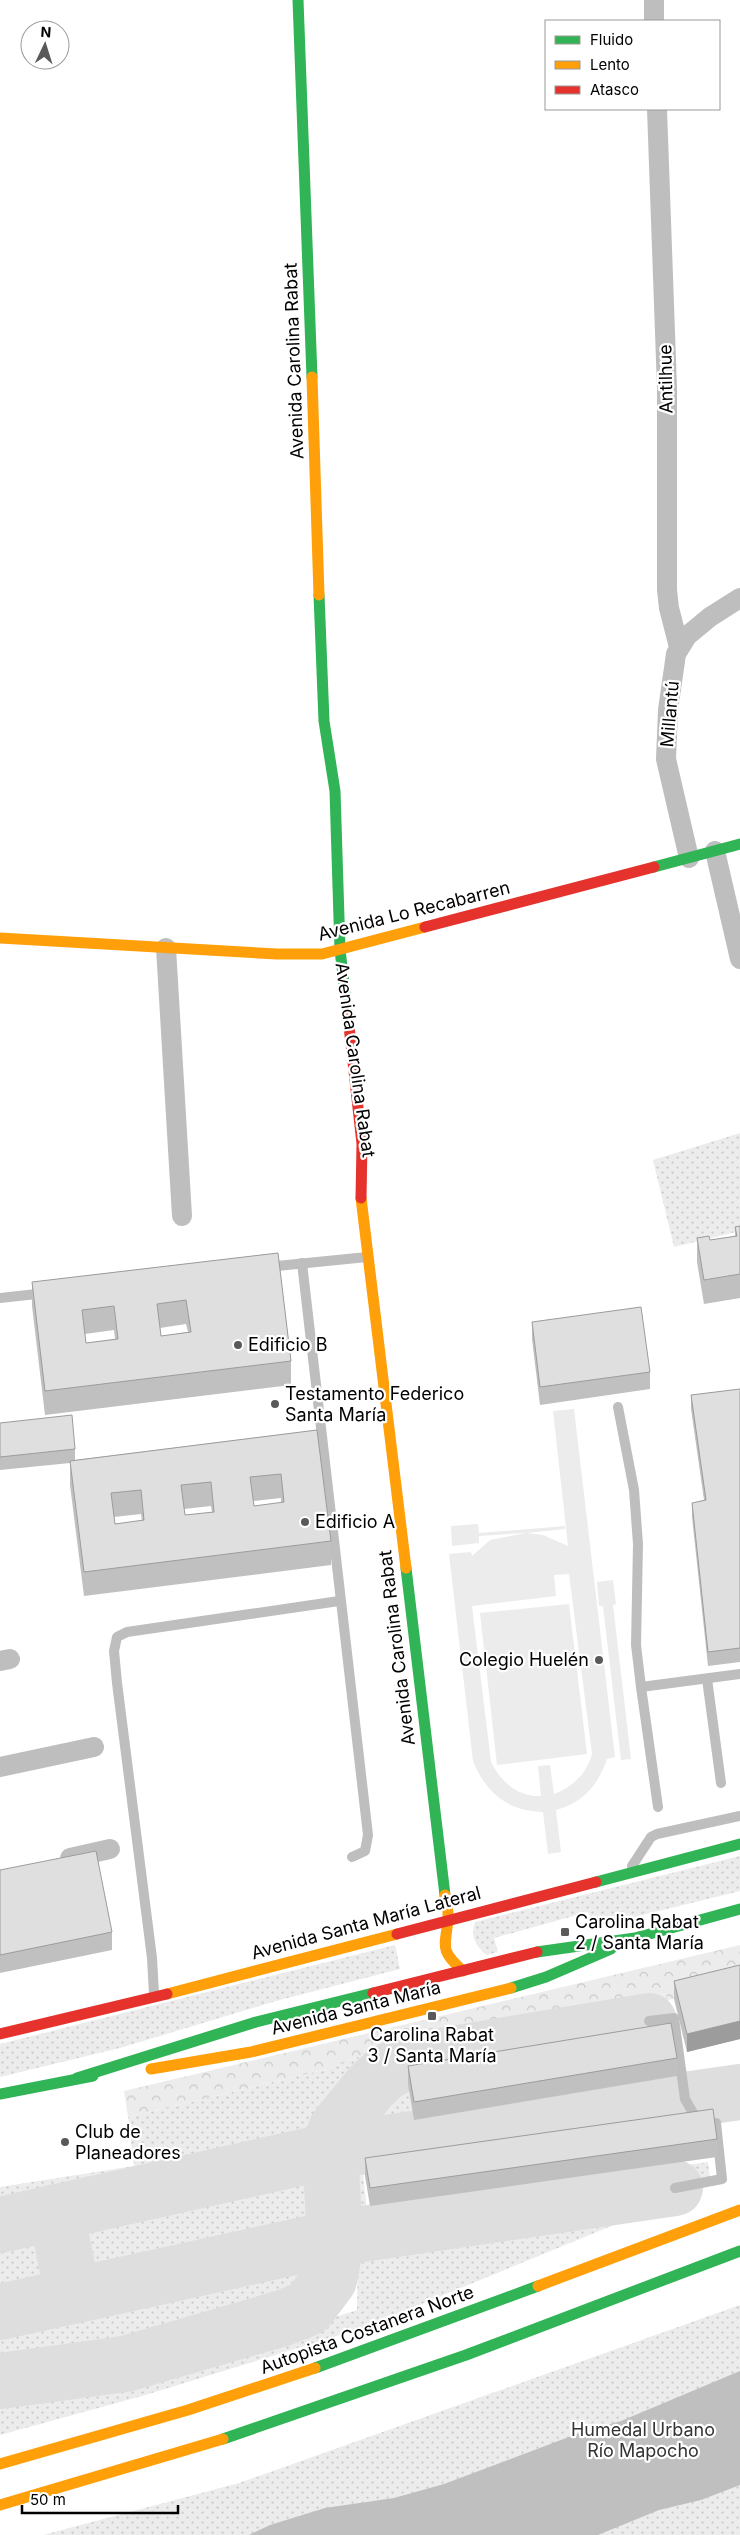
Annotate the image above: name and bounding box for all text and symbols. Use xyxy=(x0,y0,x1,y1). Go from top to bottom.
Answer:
north arrow xyxy=(20,20,70,70)
legend xyxy=(545,20,720,110)
text: N xyxy=(40,23,52,40)
text: Fluido xyxy=(590,30,633,49)
text: Lento xyxy=(590,55,630,74)
text: Atasco xyxy=(590,80,639,99)
street label: Avenida Carolina Rabat xyxy=(280,262,307,460)
street label: Antilhue xyxy=(654,344,677,414)
street label: Millantú xyxy=(656,680,683,748)
street label: Avenida Lo Recabarren xyxy=(316,876,512,945)
street label: Avenida Carolina Rabat xyxy=(331,961,380,1159)
place label: Edificio B xyxy=(248,1334,328,1355)
marker: Edificio B xyxy=(232,1339,244,1351)
place label: Testamento Federico Santa María xyxy=(285,1383,464,1425)
marker: Testamento Federico Santa María xyxy=(269,1398,281,1410)
place label: Edificio A xyxy=(315,1511,395,1532)
marker: Edificio A xyxy=(299,1516,311,1528)
street label: Avenida Carolina Rabat xyxy=(374,1549,419,1747)
place label: Colegio Huelén xyxy=(459,1649,589,1670)
marker: Colegio Huelén xyxy=(593,1654,605,1666)
street label: Avenida Santa María Lateral xyxy=(249,1882,483,1963)
place label: Carolina Rabat 2 / Santa María xyxy=(575,1911,704,1953)
marker: Carolina Rabat 2 / Santa María xyxy=(559,1926,571,1938)
street label: Avenida Santa María xyxy=(269,1976,443,2039)
marker: Carolina Rabat 3 / Santa María xyxy=(426,2010,438,2022)
place label: Carolina Rabat 3 / Santa María xyxy=(367,2024,497,2066)
place label: Club de Planeadores xyxy=(75,2121,181,2163)
marker: Club de Planeadores xyxy=(59,2136,71,2148)
street label: Autopista Costanera Norte xyxy=(257,2281,477,2378)
park label: Humedal Urbano Río Mapocho xyxy=(571,2419,715,2461)
scale bar xyxy=(22,2482,179,2514)
text: 50 m xyxy=(30,2490,66,2509)

